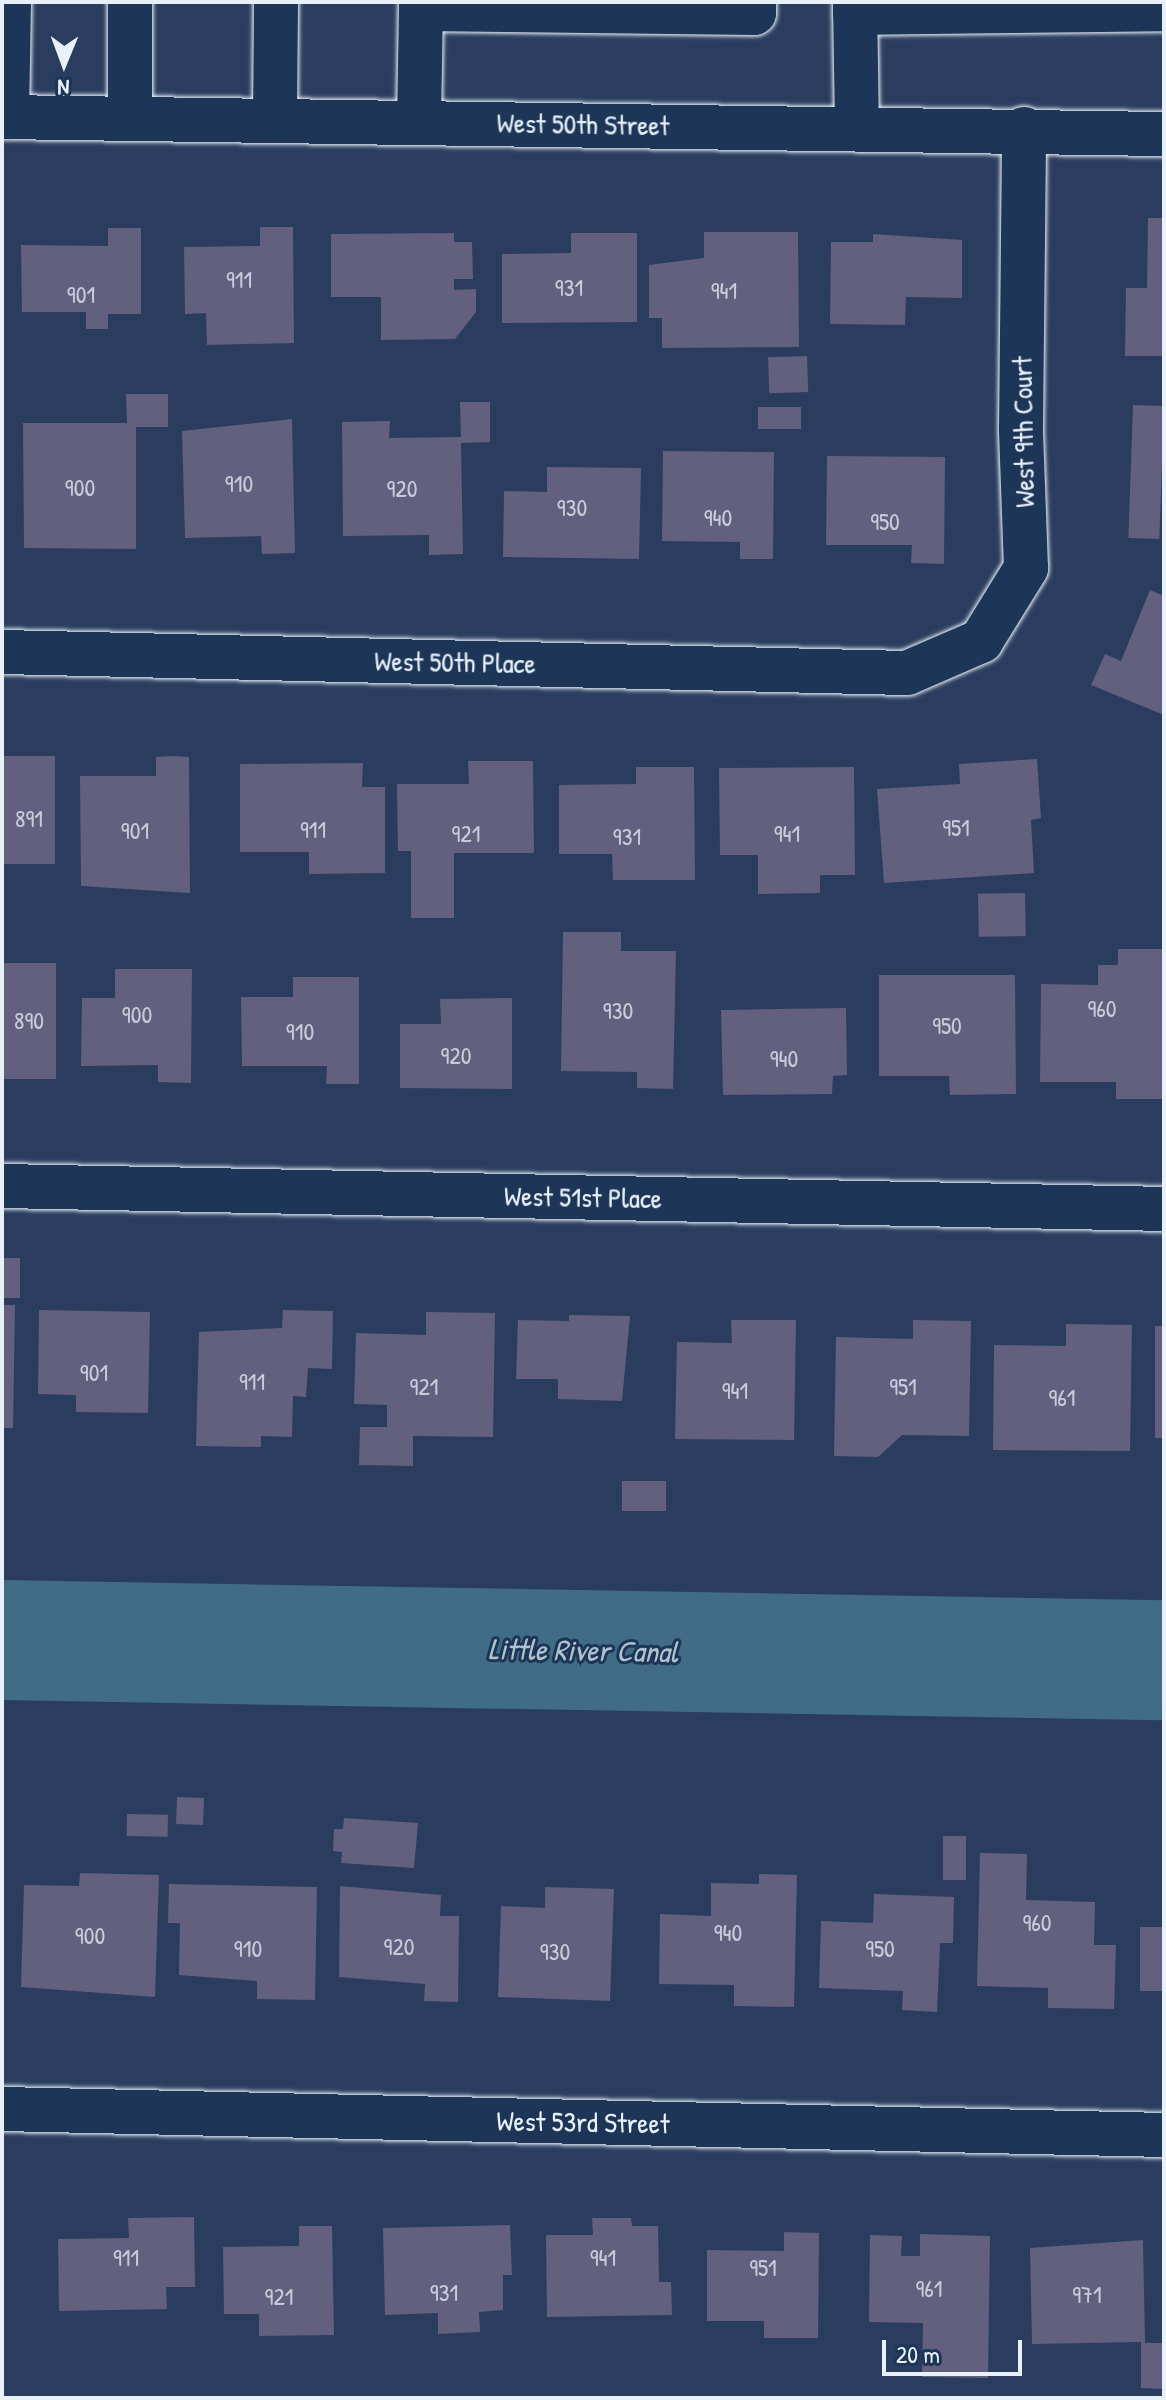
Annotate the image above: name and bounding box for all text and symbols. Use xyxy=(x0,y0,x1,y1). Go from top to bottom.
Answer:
north arrow xyxy=(24,24,104,104)
text: N xyxy=(57,73,70,103)
street label: West 50th Street xyxy=(496,106,670,142)
house number: 911 xyxy=(226,266,252,294)
house number: 931 xyxy=(555,274,583,302)
house number: 941 xyxy=(711,277,737,305)
house number: 901 xyxy=(67,281,95,309)
street label: West 9th Court xyxy=(1005,356,1041,508)
house number: 910 xyxy=(225,470,253,498)
house number: 900 xyxy=(65,474,95,502)
house number: 920 xyxy=(387,475,417,503)
house number: 930 xyxy=(557,494,587,522)
house number: 940 xyxy=(704,504,732,532)
house number: 950 xyxy=(870,508,900,536)
street label: West 50th Place xyxy=(374,644,536,680)
house number: 891 xyxy=(15,805,43,833)
house number: 951 xyxy=(942,814,970,842)
house number: 911 xyxy=(300,816,326,844)
house number: 901 xyxy=(121,817,149,845)
house number: 921 xyxy=(452,820,480,848)
house number: 941 xyxy=(774,820,800,848)
house number: 931 xyxy=(613,823,641,851)
house number: 960 xyxy=(1087,995,1117,1023)
house number: 930 xyxy=(603,997,633,1025)
house number: 900 xyxy=(122,1001,152,1029)
house number: 890 xyxy=(14,1007,44,1035)
house number: 950 xyxy=(932,1012,962,1040)
house number: 910 xyxy=(286,1018,314,1046)
house number: 920 xyxy=(441,1042,471,1070)
house number: 940 xyxy=(770,1045,798,1073)
street label: West 51st Place xyxy=(504,1179,662,1215)
house number: 901 xyxy=(80,1359,108,1387)
house number: 911 xyxy=(239,1368,265,1396)
house number: 921 xyxy=(410,1373,438,1401)
house number: 951 xyxy=(889,1373,917,1401)
house number: 941 xyxy=(722,1377,748,1405)
house number: 961 xyxy=(1048,1384,1076,1412)
water label: Little River Canal xyxy=(488,1630,678,1670)
house number: 960 xyxy=(1022,1909,1052,1937)
house number: 940 xyxy=(714,1919,742,1947)
house number: 900 xyxy=(75,1922,105,1950)
house number: 920 xyxy=(384,1933,414,1961)
house number: 910 xyxy=(234,1935,262,1963)
house number: 950 xyxy=(865,1935,895,1963)
house number: 930 xyxy=(540,1938,570,1966)
street label: West 53rd Street xyxy=(496,2104,670,2140)
house number: 911 xyxy=(113,2244,139,2272)
house number: 941 xyxy=(590,2244,616,2272)
house number: 951 xyxy=(749,2254,777,2282)
house number: 961 xyxy=(915,2275,943,2303)
house number: 931 xyxy=(430,2279,458,2307)
house number: 971 xyxy=(1072,2281,1102,2309)
house number: 921 xyxy=(265,2283,293,2311)
scale bar xyxy=(886,2324,1026,2374)
text: 20 m xyxy=(896,2338,940,2370)

